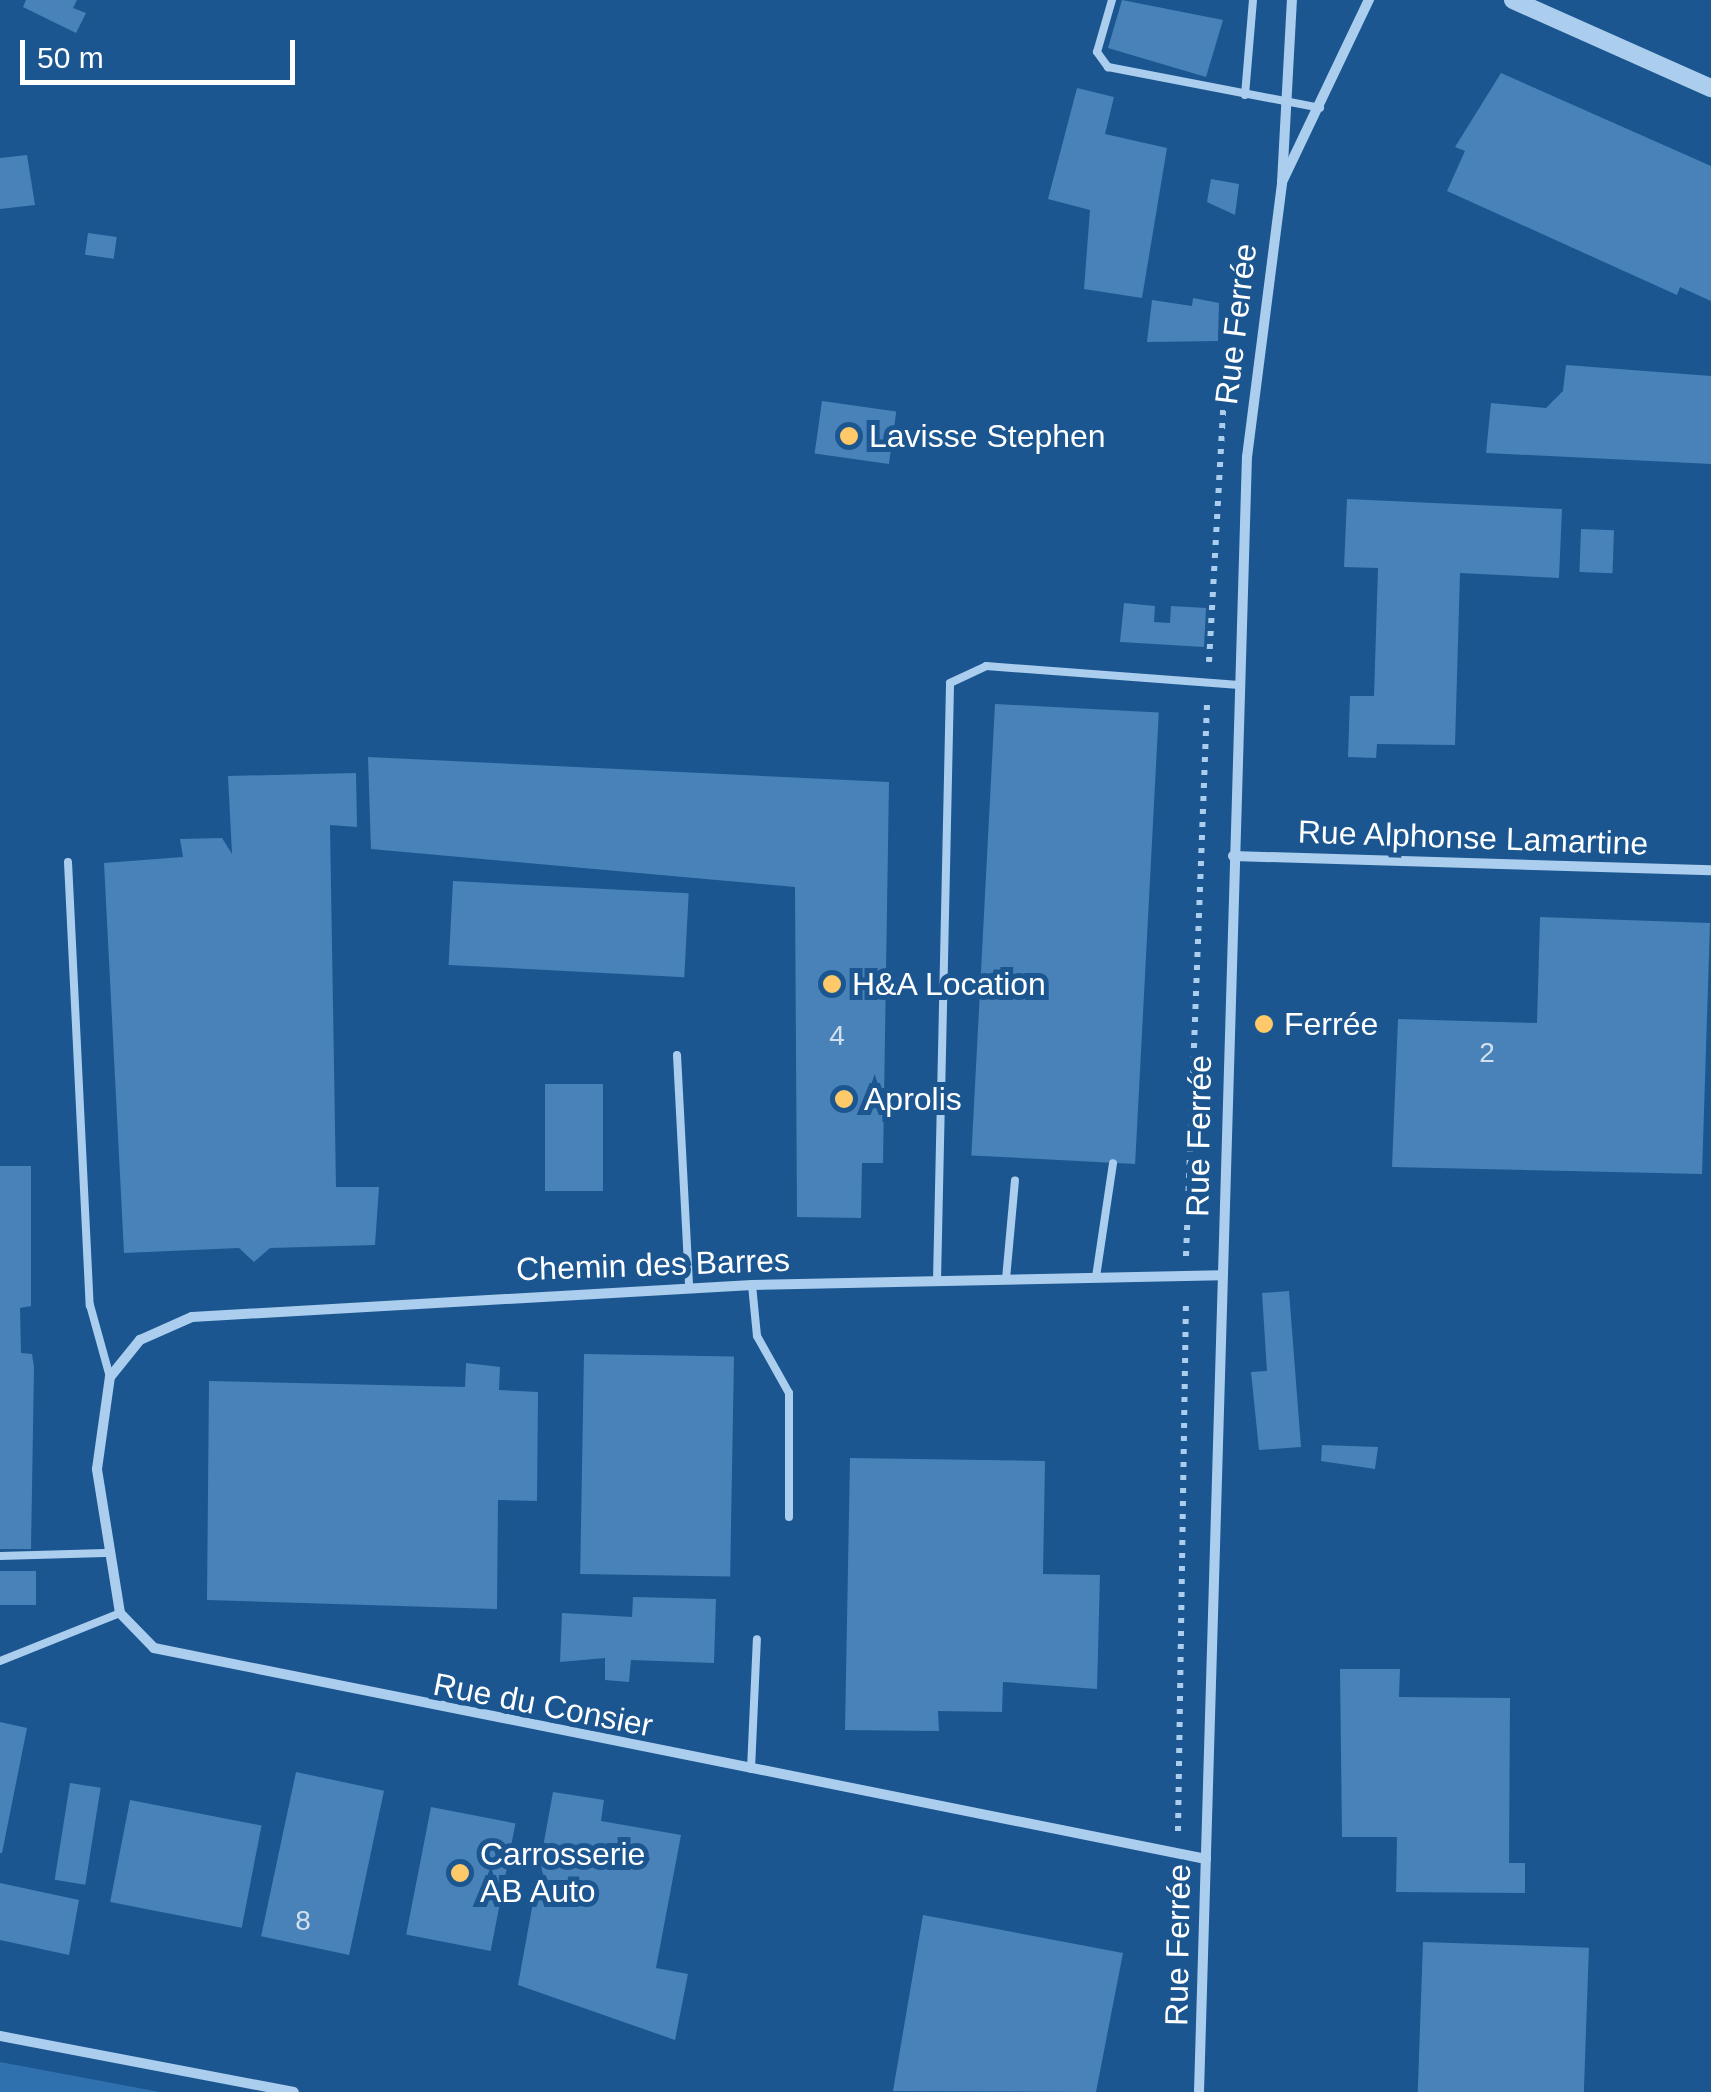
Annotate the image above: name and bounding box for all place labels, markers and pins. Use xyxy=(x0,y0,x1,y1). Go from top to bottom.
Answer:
place label: Lavisse Stephen xyxy=(869,417,1106,455)
marker: Lavisse Stephen xyxy=(838,425,860,447)
place label: H&A Location xyxy=(852,965,1048,1003)
marker: H&A Location xyxy=(821,973,843,995)
place label: Ferrée xyxy=(1284,1005,1378,1043)
marker: Ferrée xyxy=(1253,1013,1275,1035)
place label: Aprolis xyxy=(864,1080,962,1118)
marker: Aprolis xyxy=(833,1088,855,1110)
place label: Carrosserie AB Auto xyxy=(480,1836,645,1911)
marker: Carrosserie AB Auto xyxy=(449,1862,471,1884)

